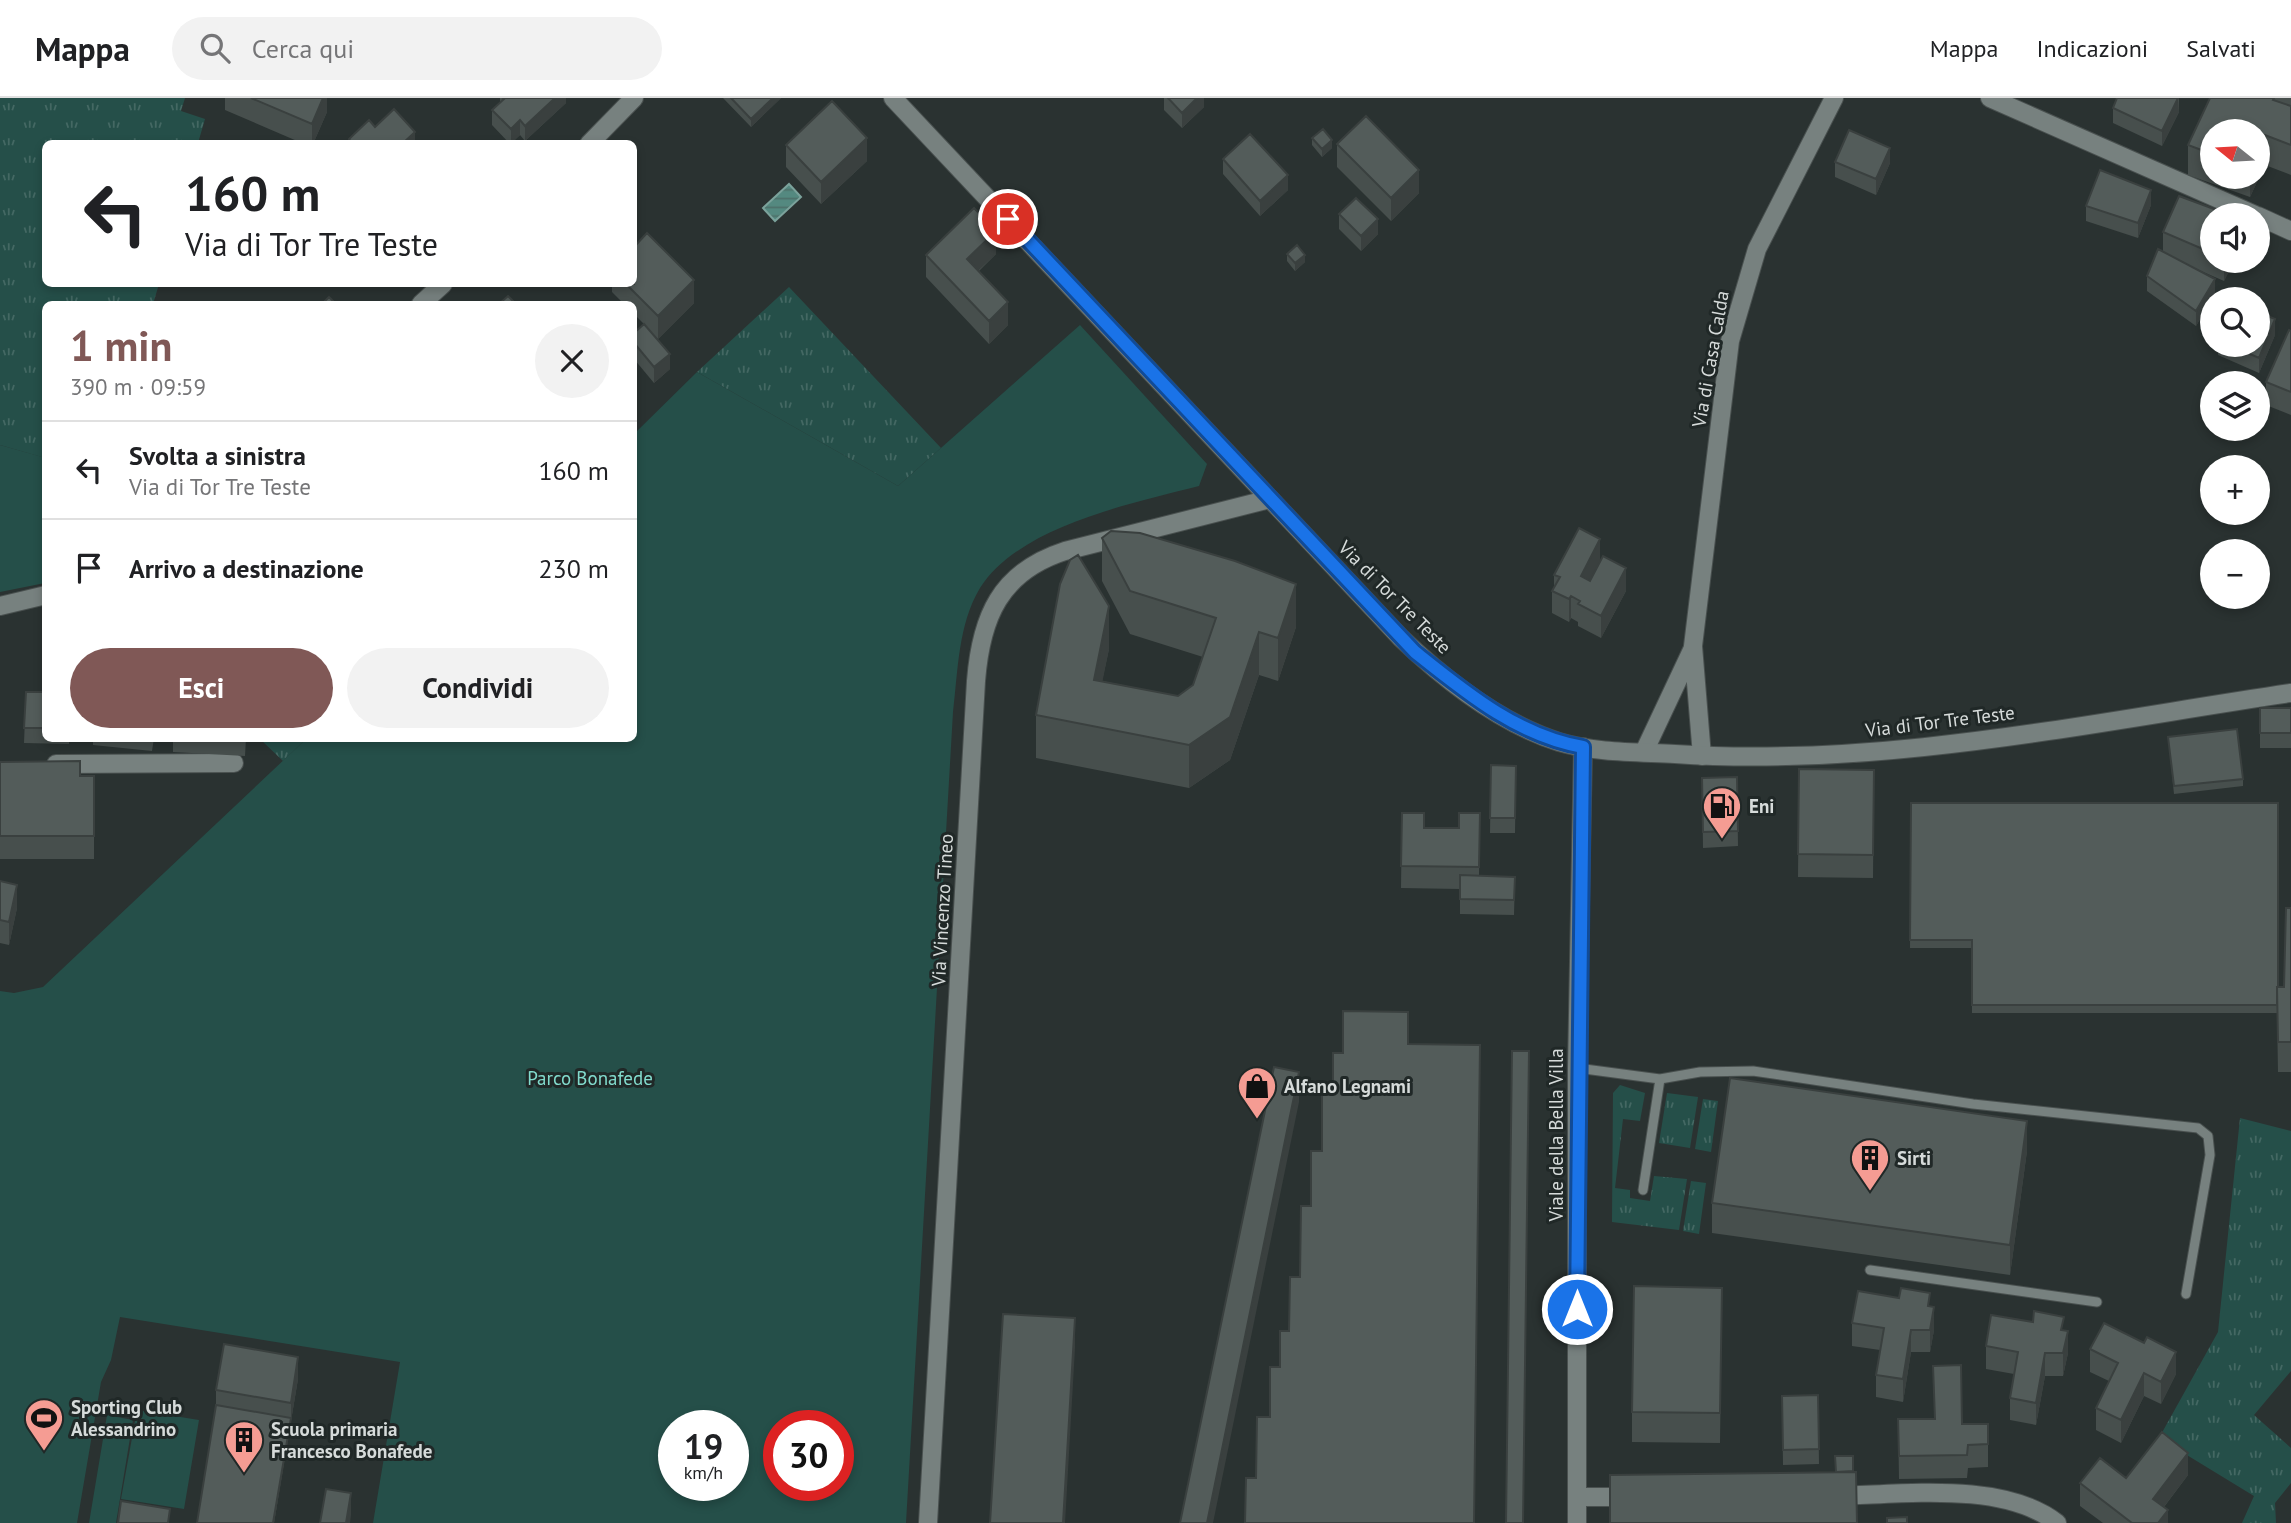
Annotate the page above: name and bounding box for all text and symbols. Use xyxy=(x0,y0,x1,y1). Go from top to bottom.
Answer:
search box xyxy=(172,17,662,80)
text: Mappa xyxy=(35,27,130,70)
icon: search xyxy=(196,29,234,67)
text: Cerca qui xyxy=(252,32,354,65)
text: Mappa xyxy=(1930,33,1999,64)
text: Indicazioni xyxy=(2037,33,2148,64)
text: Salvati xyxy=(2186,33,2256,64)
north arrow xyxy=(2200,119,2270,189)
map controls xyxy=(2200,119,2270,609)
text: 160 m xyxy=(185,161,320,225)
icon: left xyxy=(70,168,161,259)
pin xyxy=(978,189,1038,249)
icon: arrive xyxy=(989,200,1027,238)
button: sound xyxy=(2200,203,2270,273)
text: Via di Tor Tre Teste xyxy=(185,223,438,265)
button: search xyxy=(2200,287,2270,357)
street label: Via di Casa Calda xyxy=(1686,289,1734,430)
text: 1 min xyxy=(70,318,172,373)
button: close xyxy=(535,324,609,398)
button: layers xyxy=(2200,371,2270,441)
text: 390 m · 09:59 xyxy=(70,372,206,401)
text: Svolta a sinistra xyxy=(129,439,306,472)
icon: left xyxy=(70,451,108,489)
text: 160 m xyxy=(538,454,609,487)
button: + xyxy=(2200,455,2270,525)
text: Via di Tor Tre Teste xyxy=(129,472,311,501)
street label: Via di Tor Tre Teste xyxy=(1333,535,1457,659)
button: − xyxy=(2200,539,2270,609)
icon: arrive xyxy=(70,549,108,587)
text: Arrivo a destinazione xyxy=(129,552,364,585)
text: 230 m xyxy=(538,552,609,585)
button: Esci xyxy=(70,648,333,728)
button: Condividi xyxy=(347,648,609,728)
street label: Via di Tor Tre Teste xyxy=(1863,700,2016,742)
fuel station icon: Eni xyxy=(1701,785,1743,840)
place label: Eni xyxy=(1749,794,1774,818)
street label: Via Vincenzo Tineo xyxy=(926,833,958,988)
street label: Viale della Bella Villa xyxy=(1544,1048,1568,1223)
shop icon: Alfano Legnami xyxy=(1236,1065,1278,1120)
park label: Parco Bonafede xyxy=(527,1066,653,1090)
place label: Alfano Legnami xyxy=(1284,1074,1411,1098)
building icon: Sirti xyxy=(1849,1137,1891,1192)
place label: Sirti xyxy=(1897,1146,1931,1170)
position arrow xyxy=(1540,1272,1614,1346)
place label: Sporting Club Alessandrino xyxy=(71,1395,182,1441)
sports icon: Sporting Club Alessandrino xyxy=(23,1397,65,1452)
speed limit sign: 30 xyxy=(763,1410,854,1501)
place label: Scuola primaria Francesco Bonafede xyxy=(271,1417,432,1463)
building icon: Scuola primaria Francesco Bonafede xyxy=(223,1419,265,1474)
text: 19 xyxy=(684,1423,723,1469)
text: km/h xyxy=(684,1461,723,1484)

